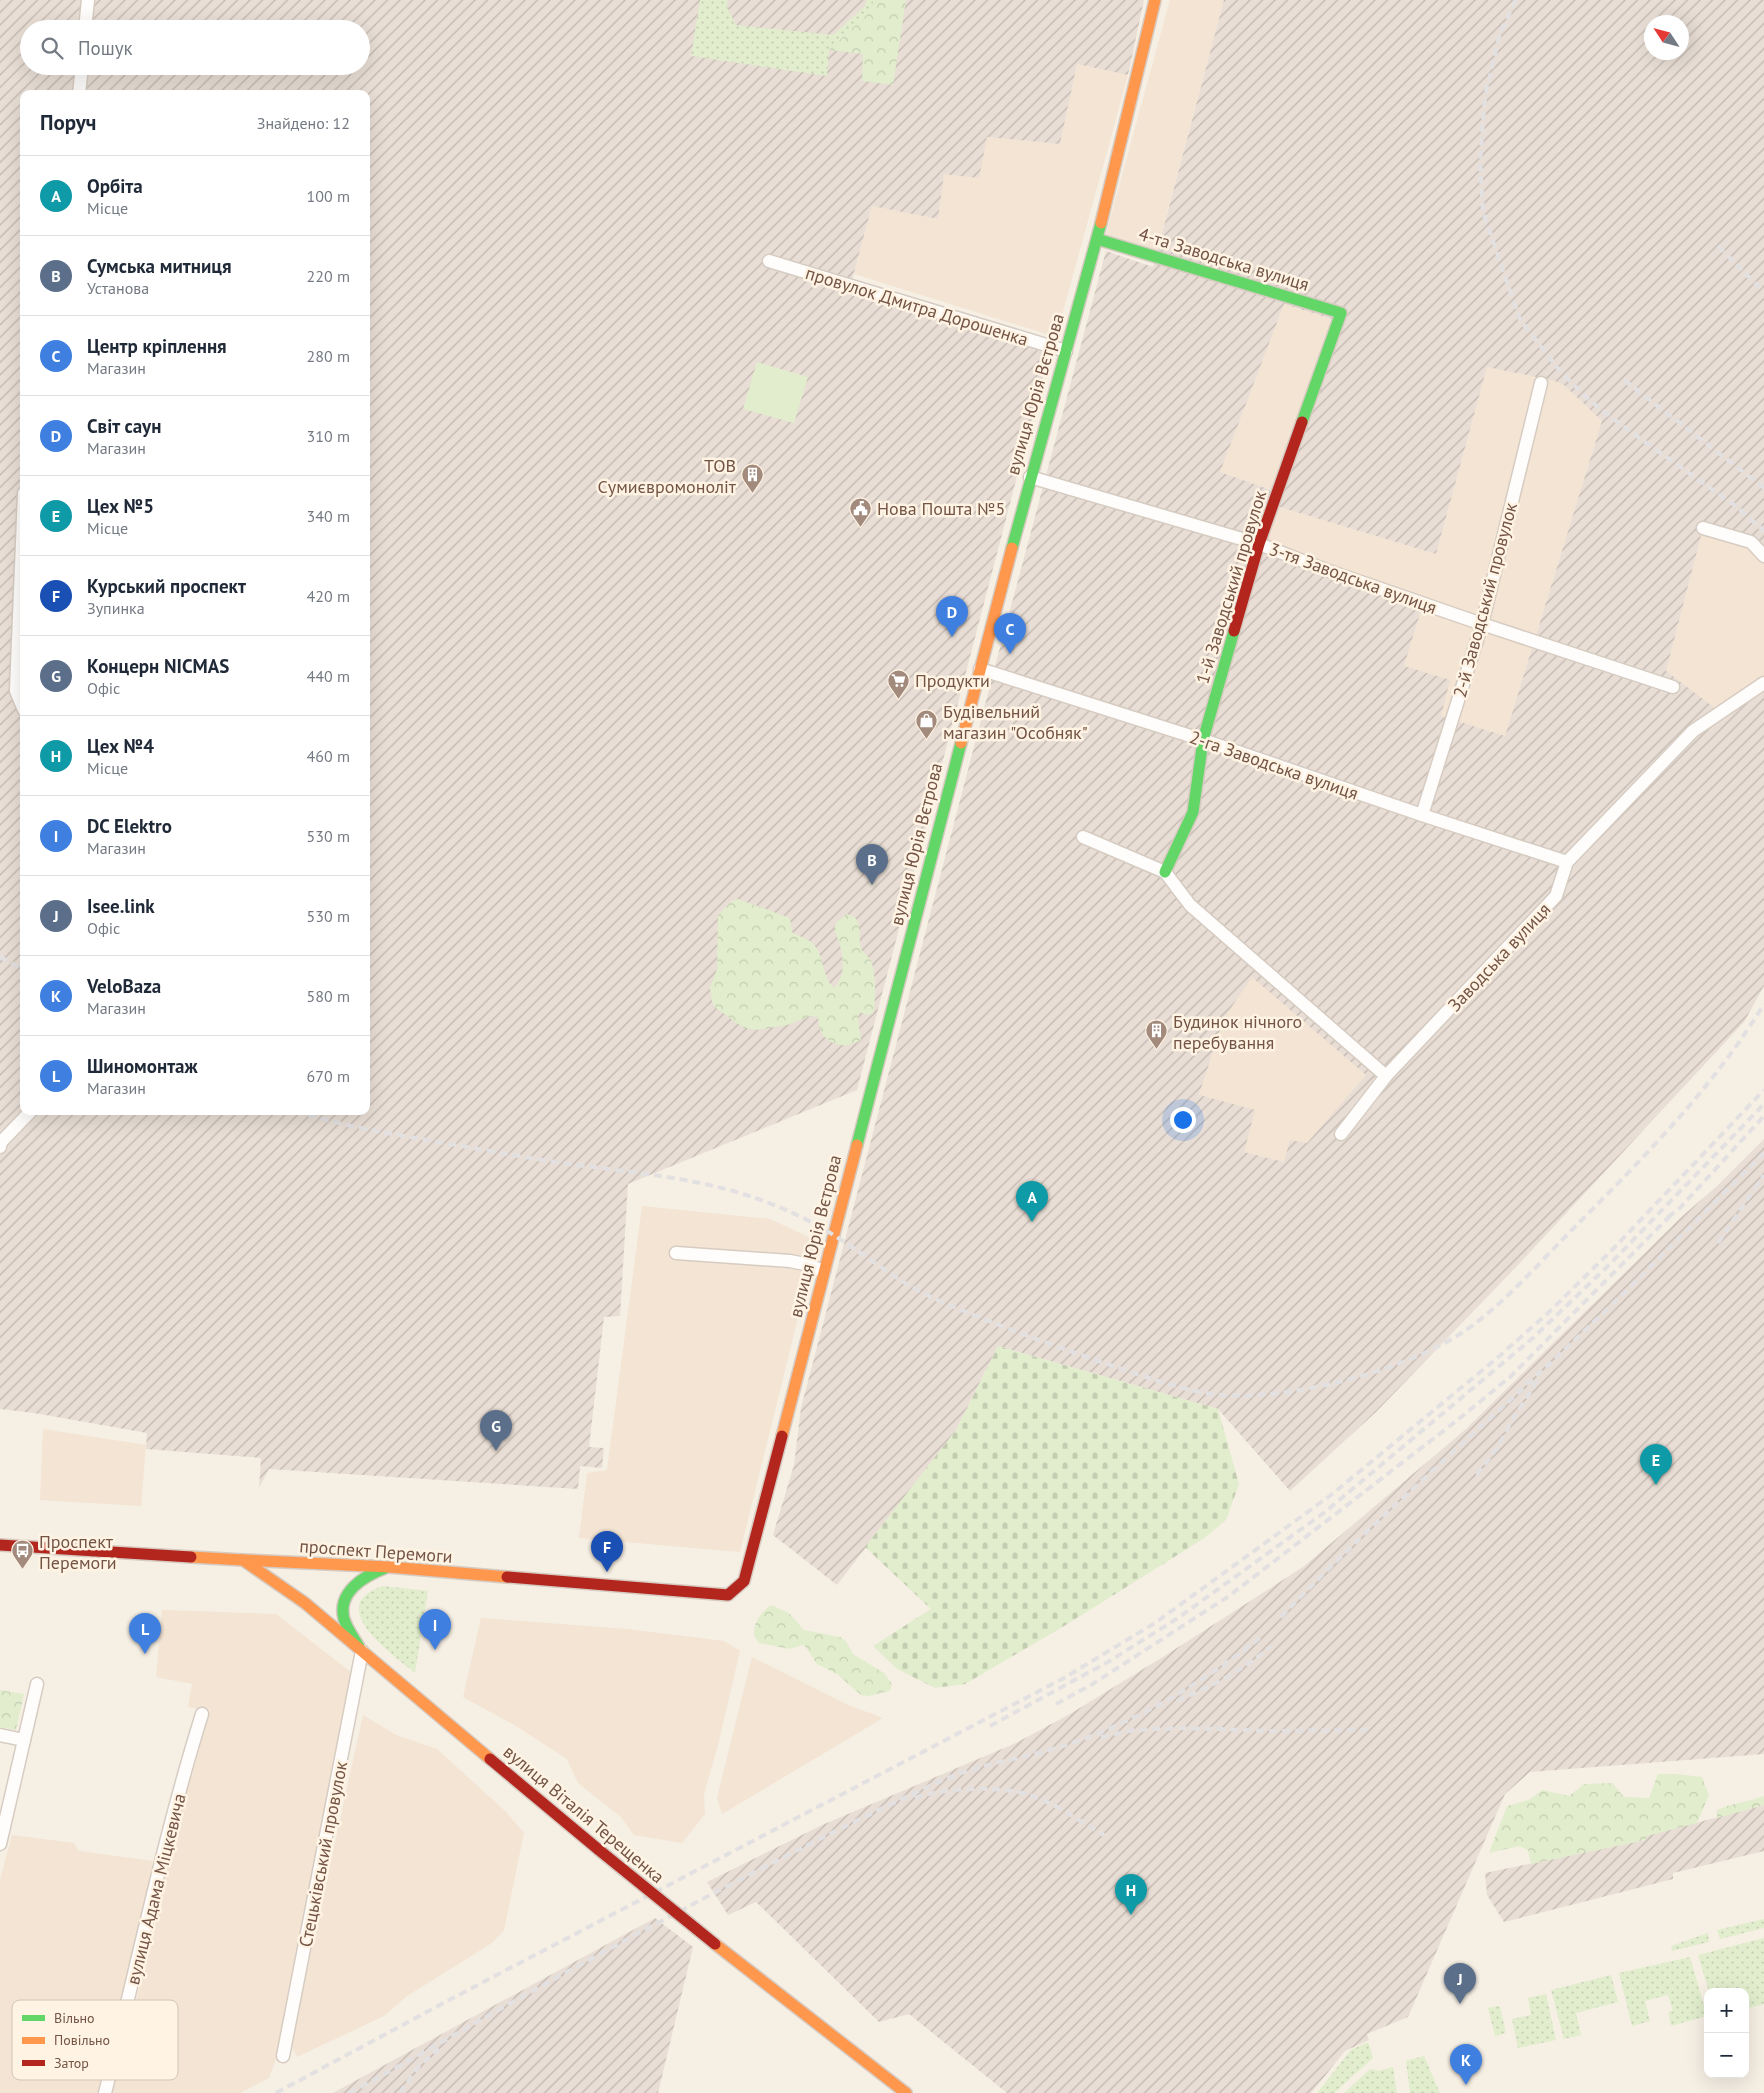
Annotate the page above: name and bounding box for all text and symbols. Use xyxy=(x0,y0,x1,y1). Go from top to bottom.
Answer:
north arrow xyxy=(1644,15,1689,60)
search box xyxy=(20,20,370,75)
icon: search xyxy=(38,34,66,62)
text: Пошук xyxy=(78,36,133,60)
text: Поруч xyxy=(40,109,96,136)
text: Знайдено: 12 xyxy=(257,113,350,133)
text: Орбіта xyxy=(87,174,143,198)
text: A xyxy=(51,186,61,206)
text: 100 m xyxy=(307,186,350,206)
text: Місце xyxy=(87,198,128,218)
street label: 4-та Заводська вулиця xyxy=(1136,222,1312,296)
text: Сумська митниця xyxy=(87,254,231,278)
street label: провулок Дмитра Дорошенка xyxy=(803,261,1031,351)
text: B xyxy=(51,266,61,286)
text: 220 m xyxy=(307,266,350,286)
text: Установа xyxy=(87,278,149,298)
street label: вулиця Юрія Вєтрова xyxy=(1001,311,1069,477)
text: Центр кріплення xyxy=(87,334,227,358)
text: C xyxy=(52,346,60,366)
text: 280 m xyxy=(307,346,350,366)
text: Магазин xyxy=(87,358,146,378)
text: Світ саун xyxy=(87,414,161,438)
text: D xyxy=(51,426,61,446)
text: 310 m xyxy=(307,426,350,446)
text: Магазин xyxy=(87,438,146,458)
place label: ТОВ Сумиєвромоноліт xyxy=(598,454,737,498)
building icon: ТОВ Сумиєвромоноліт xyxy=(740,463,764,494)
street label: 1-й Заводський провулок xyxy=(1191,487,1271,686)
text: Цех №5 xyxy=(87,494,154,518)
public building icon: Нова Пошта №5 xyxy=(849,496,873,527)
place label: Нова Пошта №5 xyxy=(877,497,1005,520)
street label: 2-й Заводський провулок xyxy=(1448,500,1522,700)
text: E xyxy=(52,506,60,526)
text: 340 m xyxy=(307,506,350,526)
text: Місце xyxy=(87,518,128,538)
street label: 3-тя Заводська вулиця xyxy=(1266,537,1440,619)
text: Курський проспект xyxy=(87,574,246,598)
text: F xyxy=(52,586,60,606)
text: 420 m xyxy=(307,586,350,606)
pin: D xyxy=(936,596,968,637)
text: Зупинка xyxy=(87,598,145,618)
pin: C xyxy=(994,613,1026,654)
text: Концерн NICMAS xyxy=(87,654,229,678)
text: G xyxy=(51,666,61,686)
text: 440 m xyxy=(307,666,350,686)
supermarket icon: Продукти xyxy=(887,668,911,699)
place label: Продукти xyxy=(915,669,990,692)
text: Офіс xyxy=(87,678,120,698)
place label: Будівельний магазин "Особняк" xyxy=(943,700,1088,744)
shop icon: Будівельний магазин "Особняк" xyxy=(915,709,939,740)
street label: 2-га Заводська вулиця xyxy=(1187,725,1361,805)
text: Цех №4 xyxy=(87,734,154,758)
text: H xyxy=(51,746,61,766)
text: 460 m xyxy=(307,746,350,766)
text: Місце xyxy=(87,758,128,778)
street label: вулиця Юрія Вєтрова xyxy=(885,760,947,928)
text: DC Elektro xyxy=(87,814,172,838)
text: I xyxy=(54,826,58,846)
text: 530 m xyxy=(307,826,350,846)
text: Магазин xyxy=(87,838,146,858)
pin: B xyxy=(856,844,888,885)
text: Isee.link xyxy=(87,894,155,918)
street label: Заводська вулиця xyxy=(1443,898,1555,1016)
text: J xyxy=(53,906,59,926)
text: 530 m xyxy=(307,906,350,926)
text: Офіс xyxy=(87,918,120,938)
text: VeloBaza xyxy=(87,974,161,998)
text: K xyxy=(51,986,61,1006)
text: 580 m xyxy=(307,986,350,1006)
text: Магазин xyxy=(87,998,146,1018)
place label: Будинок нічного перебування xyxy=(1173,1010,1302,1054)
building icon: Будинок нічного перебування xyxy=(1145,1019,1169,1050)
text: Шиномонтаж xyxy=(87,1054,198,1078)
text: L xyxy=(52,1066,60,1086)
text: 670 m xyxy=(307,1066,350,1086)
text: Магазин xyxy=(87,1078,146,1098)
your location xyxy=(1170,1107,1196,1133)
street label: вулиця Юрія Вєтрова xyxy=(784,1152,846,1320)
pin: A xyxy=(1016,1181,1048,1222)
pin: G xyxy=(480,1410,512,1451)
pin: E xyxy=(1640,1444,1672,1485)
place label: Проспект Перемоги xyxy=(39,1530,117,1574)
pin: F xyxy=(591,1531,623,1572)
street label: проспект Перемоги xyxy=(299,1534,453,1568)
bus stop icon: Проспект Перемоги xyxy=(11,1539,35,1570)
pin: I xyxy=(419,1609,451,1650)
pin: L xyxy=(129,1613,161,1654)
street label: вулиця Віталія Терещенка xyxy=(499,1740,669,1888)
street label: Стецьківський провулок xyxy=(294,1759,352,1949)
street label: вулиця Адама Міцкевича xyxy=(121,1791,191,1987)
pin: H xyxy=(1115,1874,1147,1915)
pin: J xyxy=(1444,1963,1476,2004)
map controls xyxy=(1704,1988,1749,2078)
button: + xyxy=(1704,1988,1749,2033)
legend xyxy=(12,2000,178,2080)
text: Вільно xyxy=(54,2009,95,2027)
text: Повільно xyxy=(54,2031,110,2049)
button: − xyxy=(1704,2033,1749,2078)
pin: K xyxy=(1450,2044,1482,2085)
text: Затор xyxy=(54,2054,89,2072)

